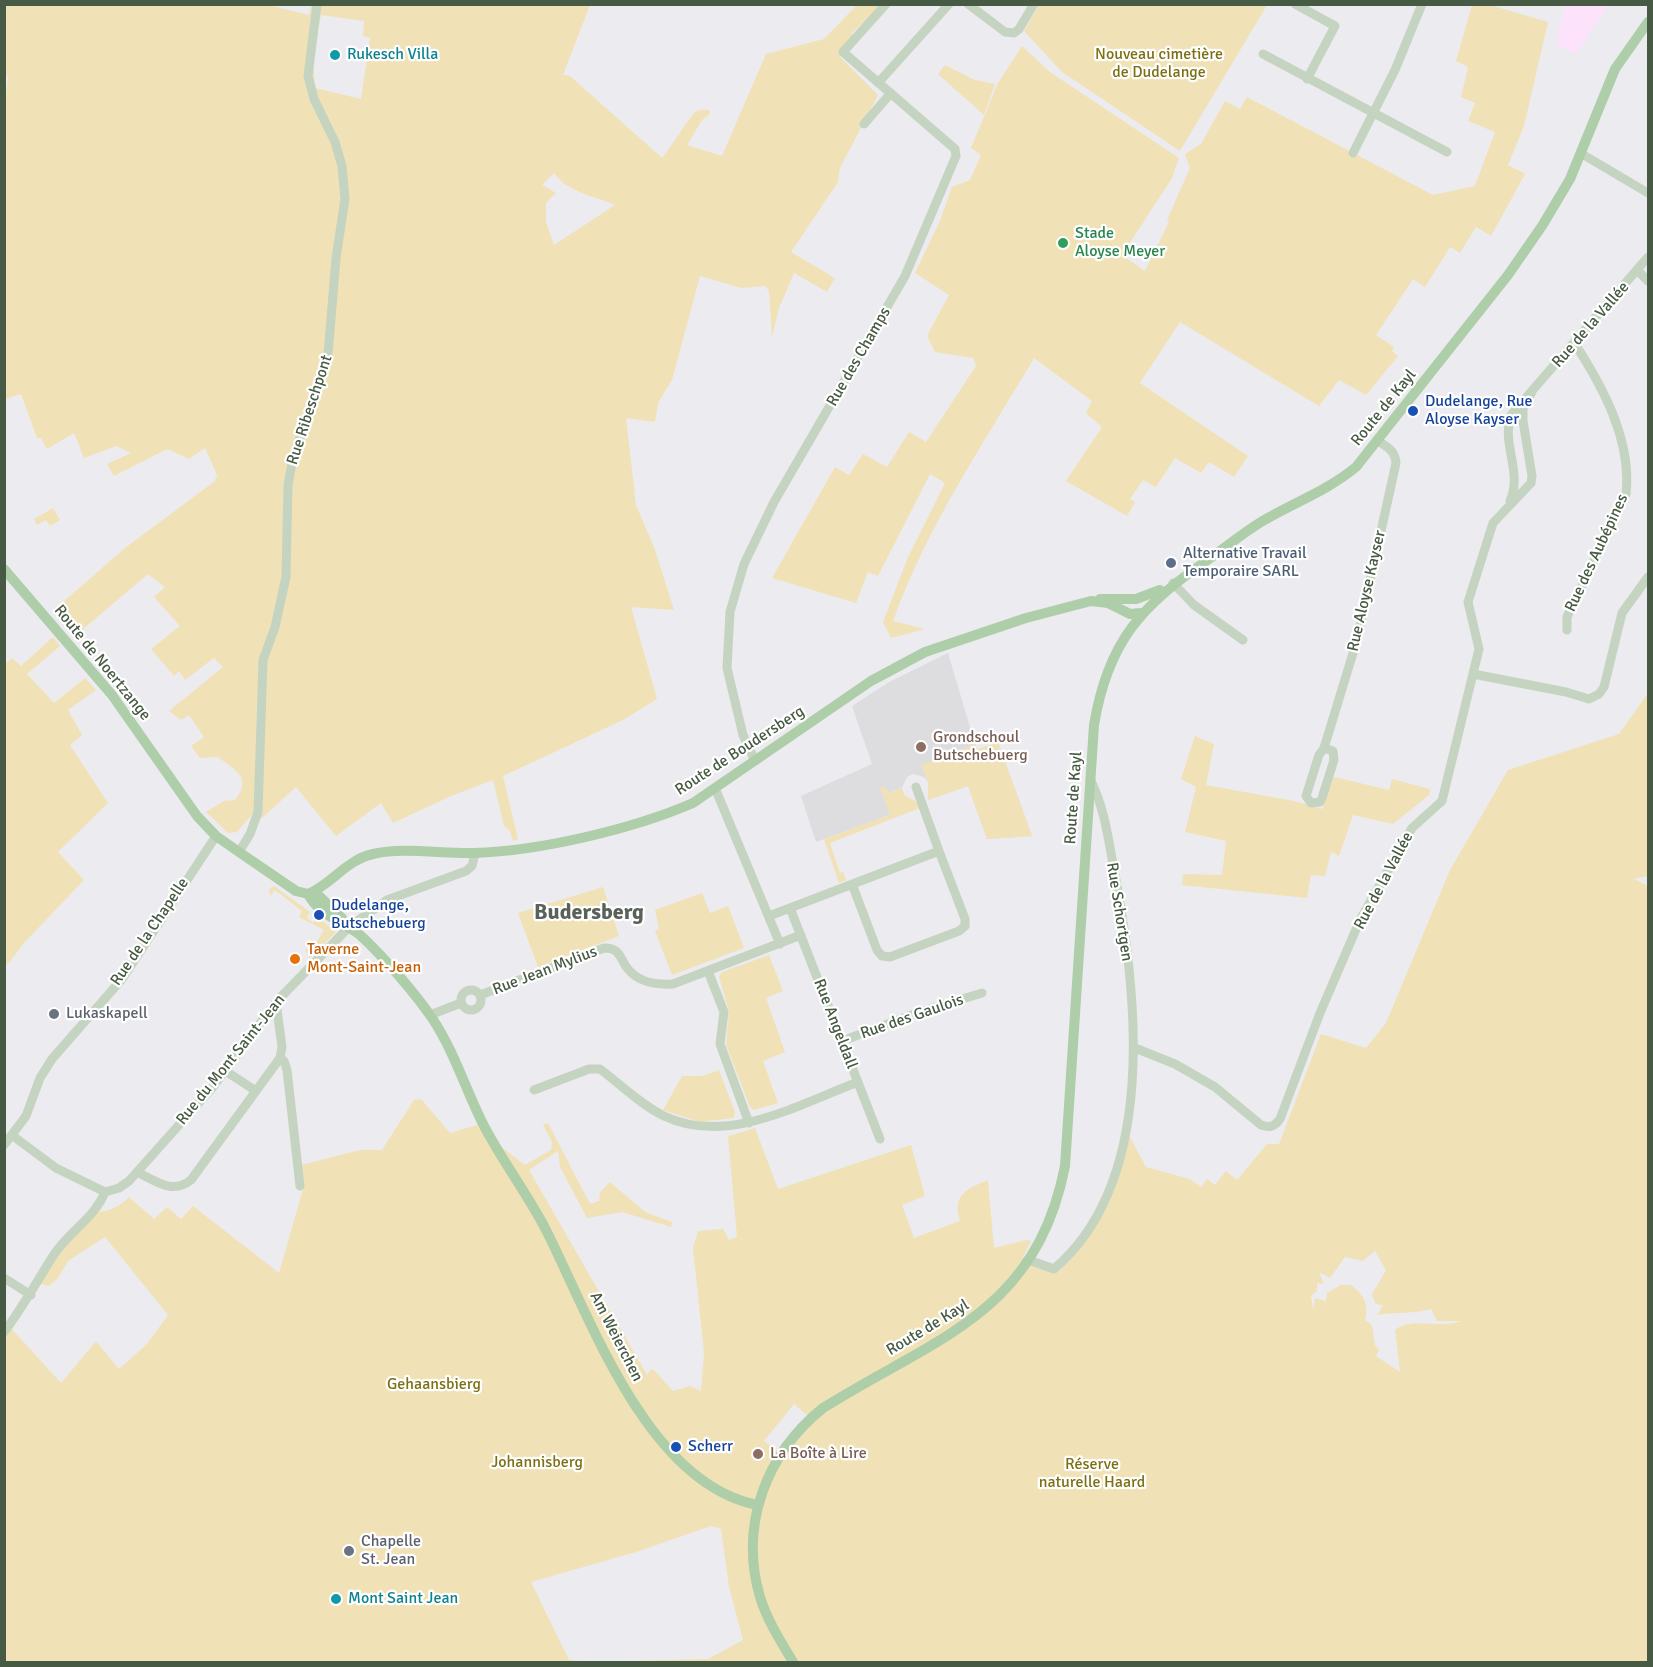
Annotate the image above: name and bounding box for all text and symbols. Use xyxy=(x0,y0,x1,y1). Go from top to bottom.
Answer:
place label: Rukesch Villa xyxy=(347,45,438,65)
park label: Nouveau cimetière de Dudelange xyxy=(1095,45,1223,83)
marker: Rukesch Villa xyxy=(328,48,342,62)
place label: Stade Aloyse Meyer xyxy=(1075,224,1165,262)
marker: Stade Aloyse Meyer xyxy=(1056,236,1070,250)
street label: Rue de la Vallée xyxy=(1548,278,1634,372)
street label: Rue des Champs xyxy=(823,304,895,410)
street label: Rue Ribeschpont xyxy=(283,353,337,467)
street label: Route de Kayl xyxy=(1347,366,1421,450)
place label: Dudelange, Rue Aloyse Kayser xyxy=(1425,392,1532,430)
marker: Dudelange, Rue Aloyse Kayser xyxy=(1406,404,1420,418)
street label: Rue des Aubépines xyxy=(1561,491,1633,615)
street label: Rue Aloyse Kayser xyxy=(1344,529,1390,653)
place label: Alternative Travail Temporaire SARL xyxy=(1183,544,1307,582)
marker: Alternative Travail Temporaire SARL xyxy=(1164,556,1178,570)
street label: Route de Noertzange xyxy=(49,601,155,725)
street label: Route de Boudersberg xyxy=(672,702,808,800)
place label: Grondschoul Butschebuerg xyxy=(933,728,1028,766)
marker: Grondschoul Butschebuerg xyxy=(914,740,928,754)
street label: Route de Kayl xyxy=(1061,751,1087,845)
street label: Rue de la Vallée xyxy=(1350,829,1418,933)
street label: Rue Schortgen xyxy=(1102,861,1136,963)
street label: Rue de la Chapelle xyxy=(107,874,193,990)
place label: Dudelange, Butschebuerg xyxy=(331,896,426,934)
district label: Budersberg xyxy=(534,900,644,926)
marker: Dudelange, Butschebuerg xyxy=(312,908,326,922)
place label: Taverne Mont-Saint-Jean xyxy=(307,940,421,978)
street label: Rue Jean Mylius xyxy=(490,942,600,1000)
marker: Taverne Mont-Saint-Jean xyxy=(288,952,302,966)
street label: Rue Angeldall xyxy=(809,976,861,1072)
street label: Rue des Gaulois xyxy=(858,990,966,1044)
street label: Rue du Mont Saint-Jean xyxy=(172,991,290,1129)
place label: Lukaskapell xyxy=(66,1004,148,1024)
marker: Lukaskapell xyxy=(47,1007,61,1021)
street label: Am Weierchen xyxy=(585,1289,647,1385)
street label: Route de Kayl xyxy=(883,1296,973,1360)
park label: Gehaansbierg xyxy=(387,1375,481,1395)
place label: Scherr xyxy=(688,1437,733,1457)
marker: Scherr xyxy=(669,1440,683,1454)
place label: La Boîte à Lire xyxy=(770,1444,867,1464)
marker: La Boîte à Lire xyxy=(751,1447,765,1461)
park label: Johannisberg xyxy=(491,1453,583,1473)
park label: Réserve naturelle Haard xyxy=(1039,1455,1145,1493)
place label: Chapelle St. Jean xyxy=(361,1532,421,1570)
marker: Chapelle St. Jean xyxy=(342,1544,356,1558)
place label: Mont Saint Jean xyxy=(348,1589,458,1609)
marker: Mont Saint Jean xyxy=(329,1592,343,1606)

